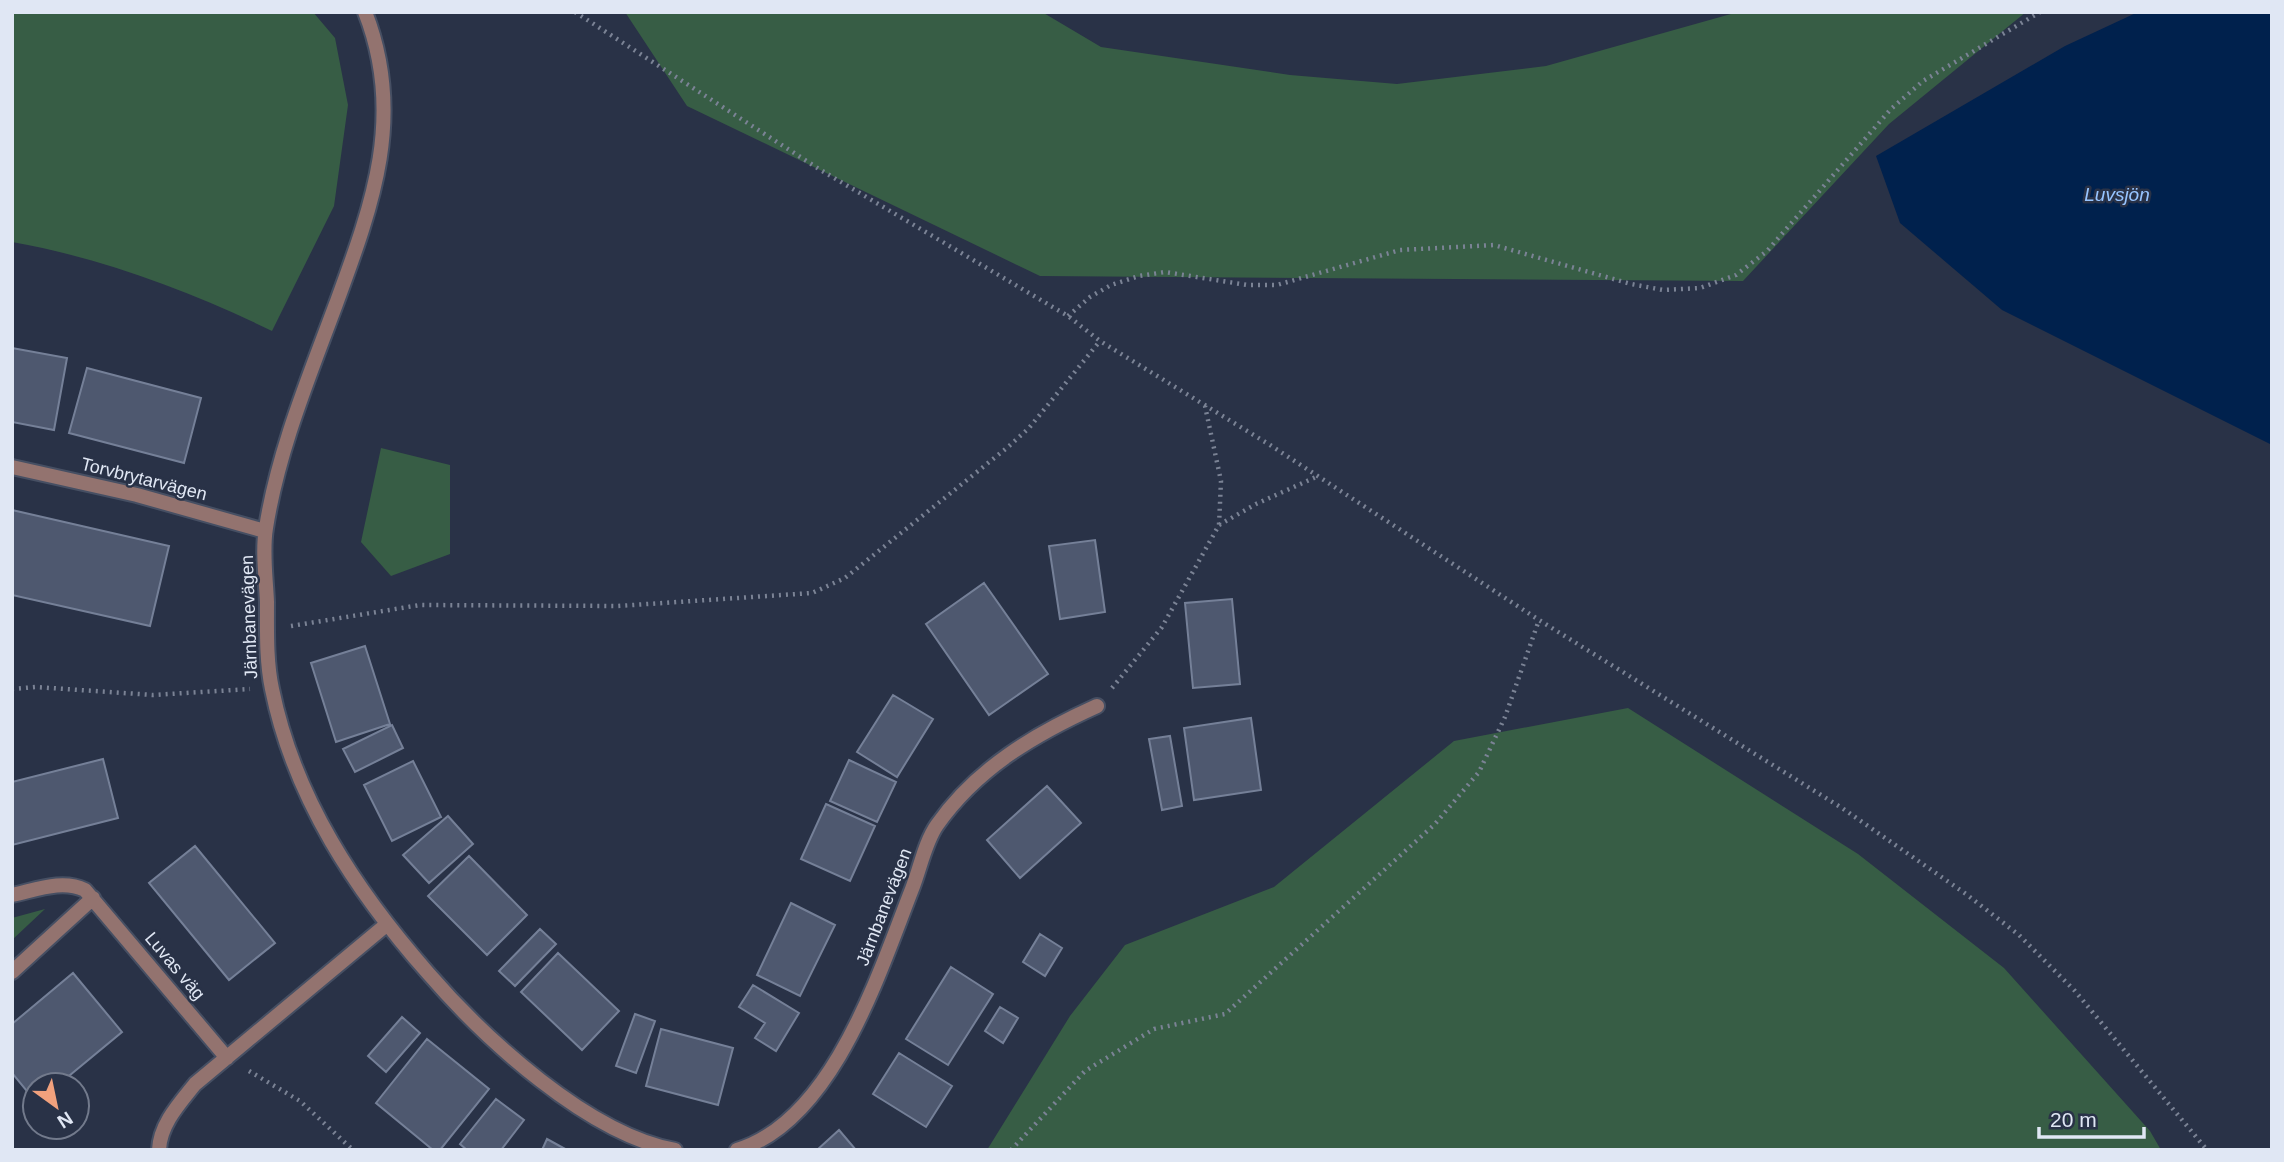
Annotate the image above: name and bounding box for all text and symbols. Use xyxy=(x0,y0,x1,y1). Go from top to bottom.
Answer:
water label: Luvsjön xyxy=(2084,184,2150,205)
street label: Torvbrytarvägen xyxy=(79,454,209,504)
street label: Järnbanevägen xyxy=(237,555,261,679)
street label: Järnbanevägen xyxy=(852,845,916,969)
street label: Luvas väg xyxy=(141,928,209,1004)
north arrow xyxy=(21,1071,91,1141)
scale bar xyxy=(2039,1096,2144,1140)
text: N xyxy=(54,1107,76,1132)
text: 20 m xyxy=(2050,1108,2097,1131)

